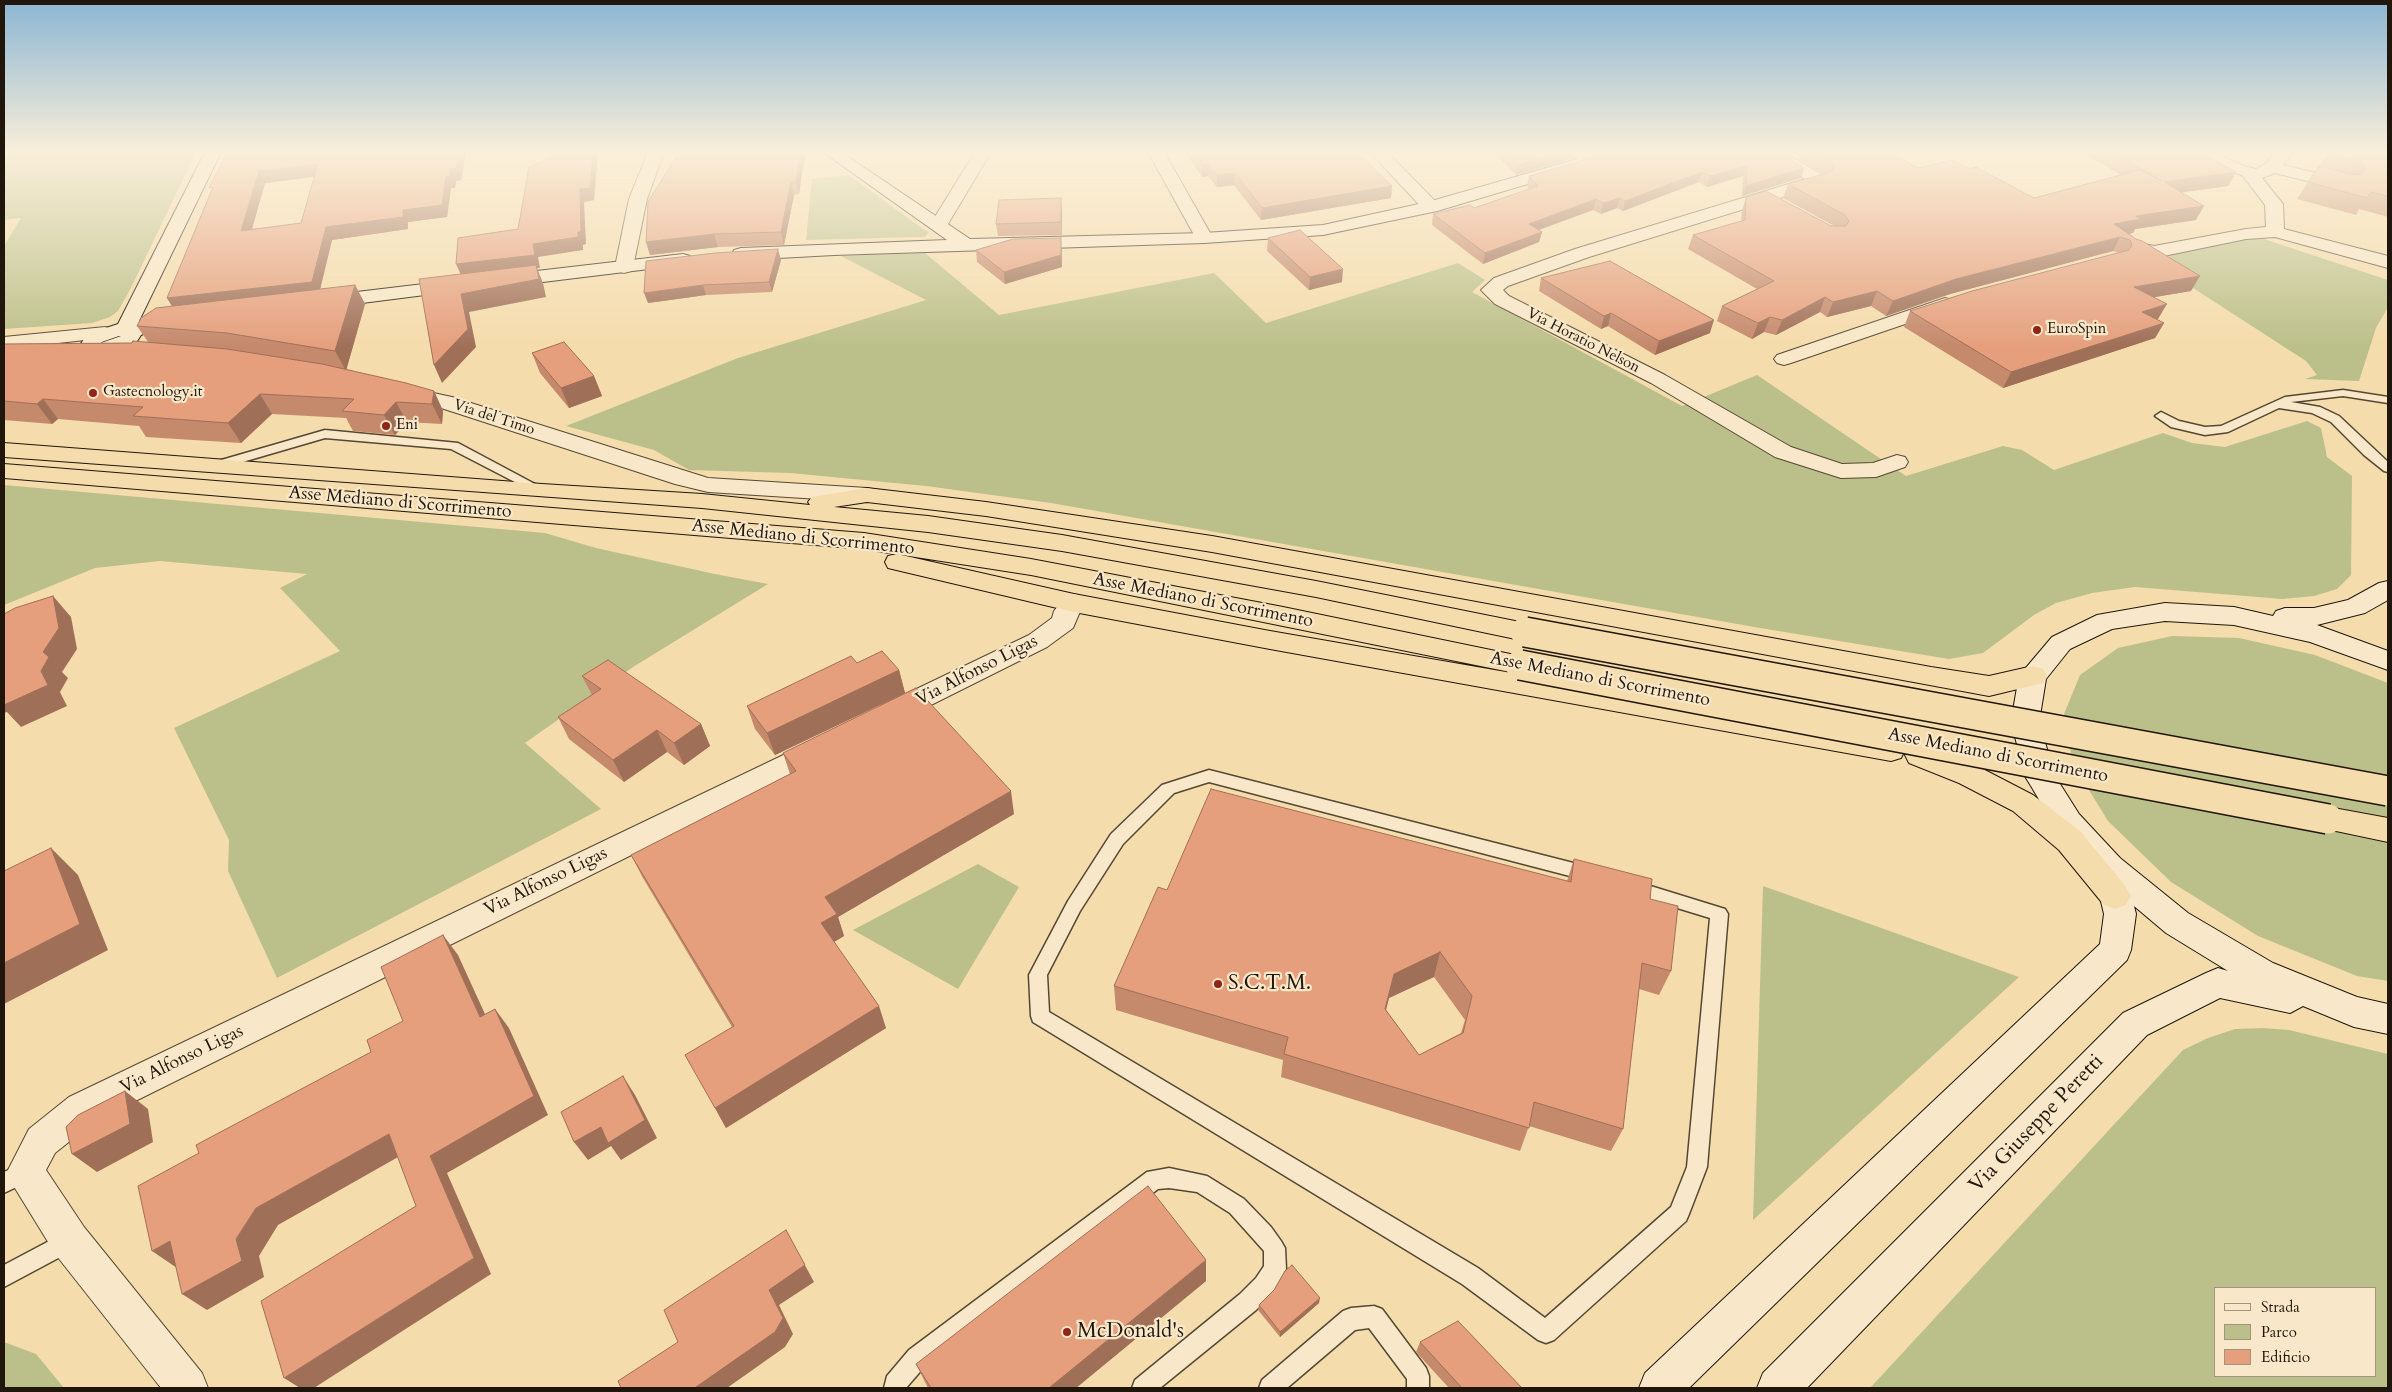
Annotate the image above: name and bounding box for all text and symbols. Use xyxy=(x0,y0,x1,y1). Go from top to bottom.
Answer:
street label: Via Horatio Nelson xyxy=(1523,305,1643,377)
place label: EuroSpin xyxy=(2047,321,2106,339)
marker: EuroSpin xyxy=(2031,324,2043,336)
place label: Gastecnology.it xyxy=(103,384,202,402)
marker: Gastecnology.it xyxy=(87,387,99,399)
street label: Via del Timo xyxy=(451,396,537,440)
place label: Eni xyxy=(396,417,418,435)
marker: Eni xyxy=(380,420,392,432)
street label: Asse Mediano di Scorrimento xyxy=(288,482,512,524)
street label: Asse Mediano di Scorrimento xyxy=(691,516,915,560)
street label: Asse Mediano di Scorrimento xyxy=(1091,569,1315,633)
street label: Via Alfonso Ligas xyxy=(912,631,1042,711)
street label: Asse Mediano di Scorrimento xyxy=(1488,648,1712,712)
street label: Asse Mediano di Scorrimento xyxy=(1886,724,2110,788)
street label: Via Alfonso Ligas xyxy=(481,843,611,921)
place label: S.C.T.M. xyxy=(1228,971,1311,997)
marker: S.C.T.M. xyxy=(1212,978,1224,990)
street label: Via Alfonso Ligas xyxy=(117,1021,247,1099)
street label: Via Giuseppe Peretti xyxy=(1965,1050,2109,1198)
legend xyxy=(2214,1287,2377,1377)
text: Strada xyxy=(2261,1297,2300,1317)
place label: McDonald's xyxy=(1077,1319,1184,1345)
text: Parco xyxy=(2261,1322,2297,1342)
marker: McDonald's xyxy=(1061,1326,1073,1338)
text: Edificio xyxy=(2261,1347,2310,1367)

